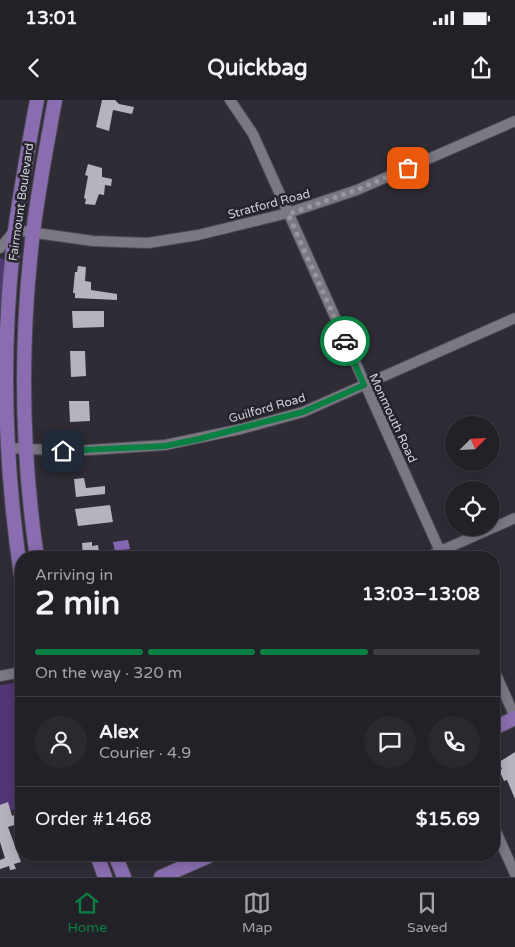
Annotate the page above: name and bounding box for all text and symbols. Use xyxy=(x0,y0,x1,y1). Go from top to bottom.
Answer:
text: 13:01 xyxy=(25,7,78,29)
icon: back xyxy=(20,54,48,82)
icon: share xyxy=(467,54,495,82)
text: Quickbag xyxy=(207,55,308,81)
street label: Fairmount Boulevard xyxy=(6,142,36,262)
pin xyxy=(387,147,429,189)
icon: bag xyxy=(394,154,422,182)
street label: Stratford Road xyxy=(226,186,312,222)
courier xyxy=(320,316,370,366)
icon: car xyxy=(331,327,359,355)
street label: Monmouth Road xyxy=(366,371,420,465)
street label: Guilford Road xyxy=(227,390,307,426)
north arrow xyxy=(445,416,500,471)
map controls xyxy=(445,416,500,536)
pin xyxy=(42,430,84,472)
icon: home xyxy=(49,437,77,465)
button: locate xyxy=(445,481,500,536)
text: Arriving in xyxy=(35,565,113,585)
text: 13:03–13:08 xyxy=(362,583,480,605)
text: 2 min xyxy=(35,585,120,623)
text: On the way · 320 m xyxy=(35,663,182,683)
button: person xyxy=(35,716,87,768)
button: chat xyxy=(364,716,416,768)
button: phone xyxy=(428,716,480,768)
text: Alex xyxy=(99,721,139,743)
text: Courier · 4.9 xyxy=(99,743,191,763)
text: Order #1468 xyxy=(35,808,152,830)
text: $15.69 xyxy=(416,808,480,830)
tab: Home xyxy=(67,889,107,936)
tab: Map xyxy=(242,889,272,936)
tab: Saved xyxy=(407,889,448,936)

